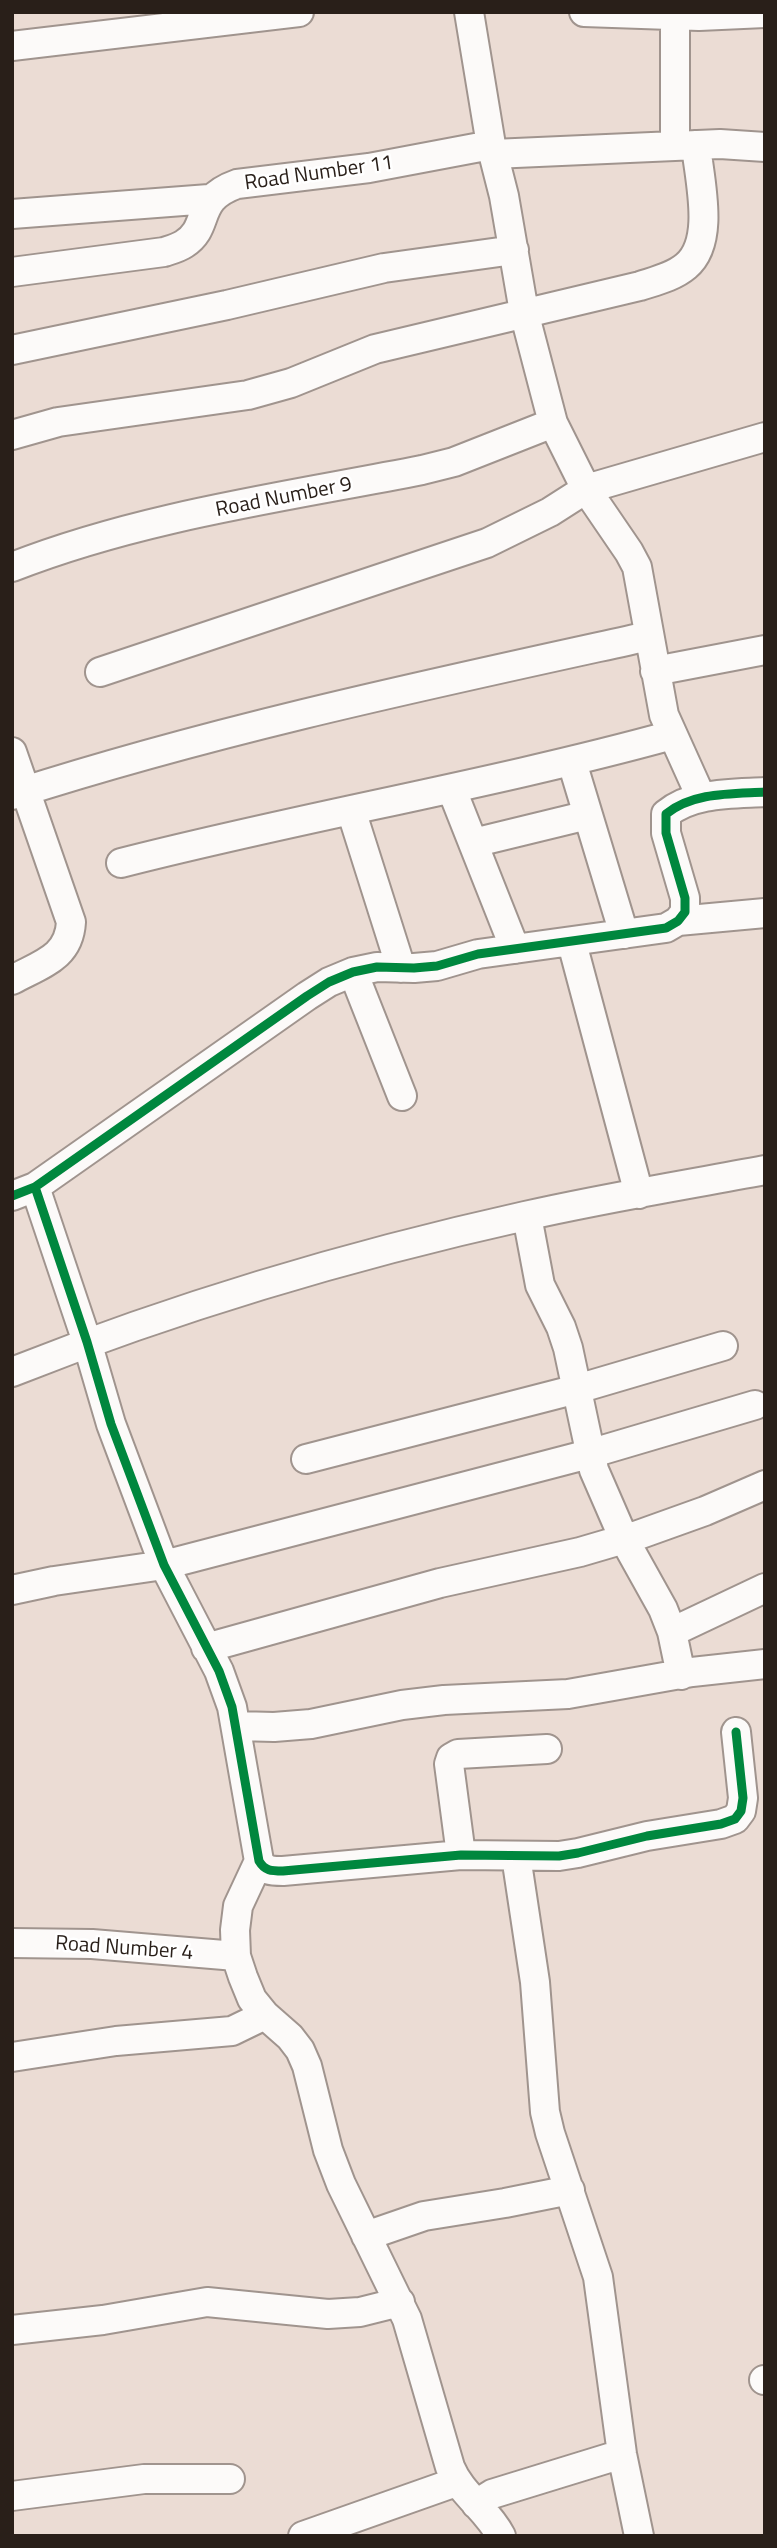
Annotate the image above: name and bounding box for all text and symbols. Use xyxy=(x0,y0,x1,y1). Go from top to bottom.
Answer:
street label: Road Number 11 xyxy=(243,151,395,197)
street label: Road Number 9 xyxy=(214,472,354,524)
street label: Road Number 4 xyxy=(54,1932,194,1966)

